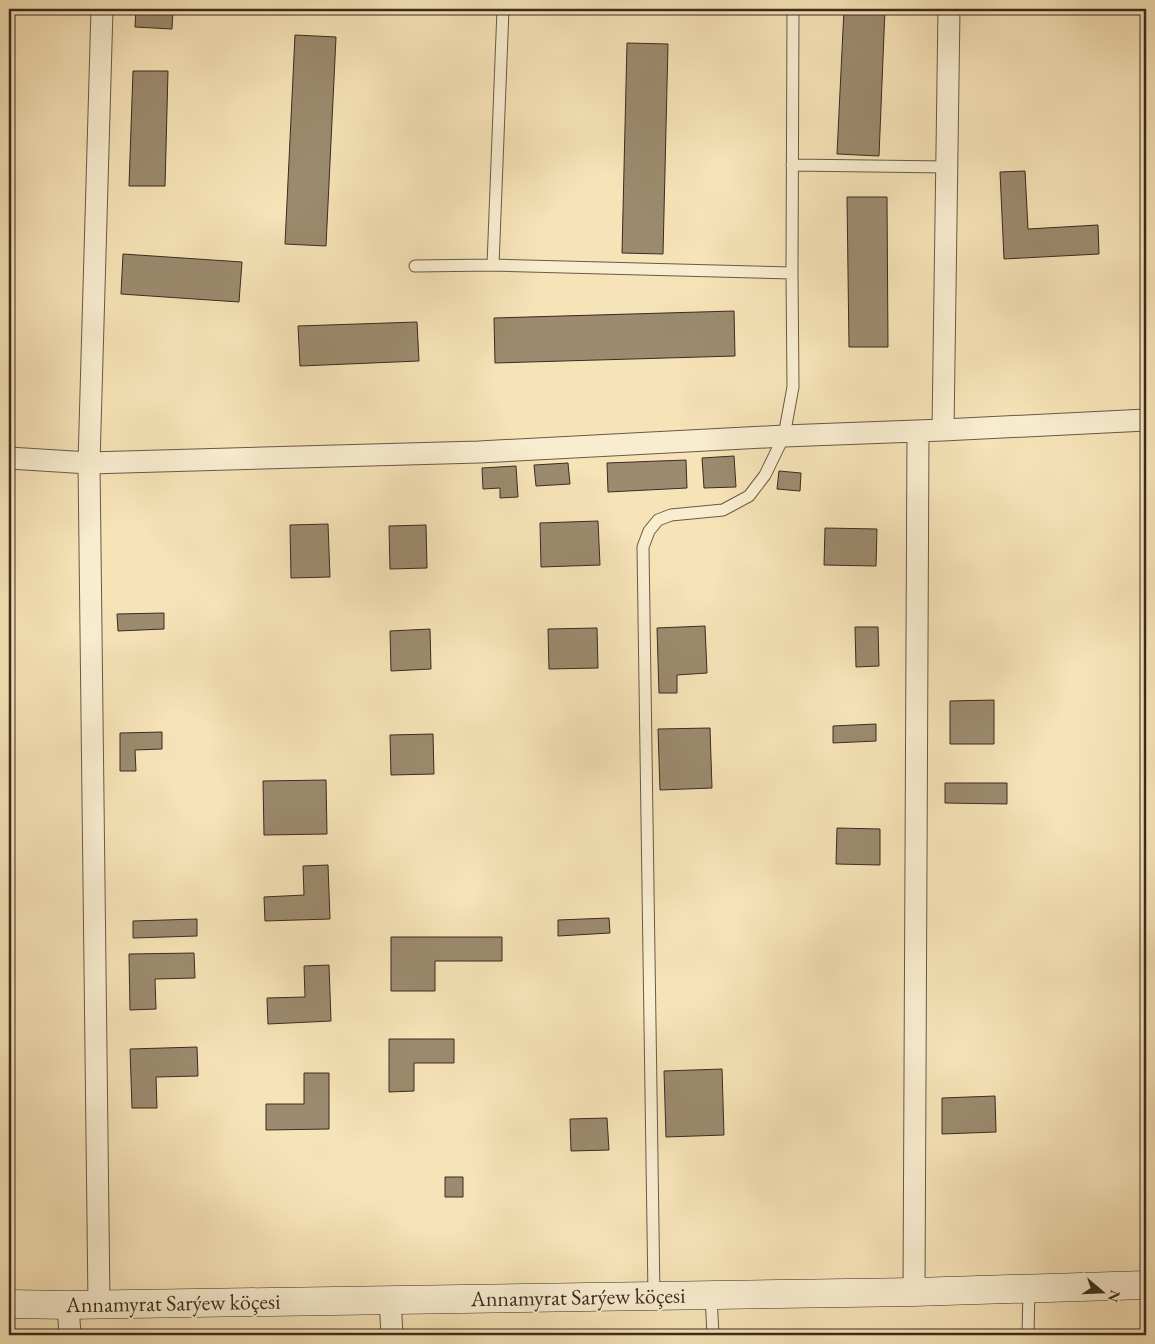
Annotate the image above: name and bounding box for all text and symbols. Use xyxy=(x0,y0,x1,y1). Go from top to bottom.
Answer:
north arrow xyxy=(1078,1266,1128,1316)
street label: Annamyrat Sarýew köçesi xyxy=(469,1281,686,1313)
street label: Annamyrat Sarýew köçesi xyxy=(64,1287,281,1319)
text: N xyxy=(1104,1288,1125,1305)

